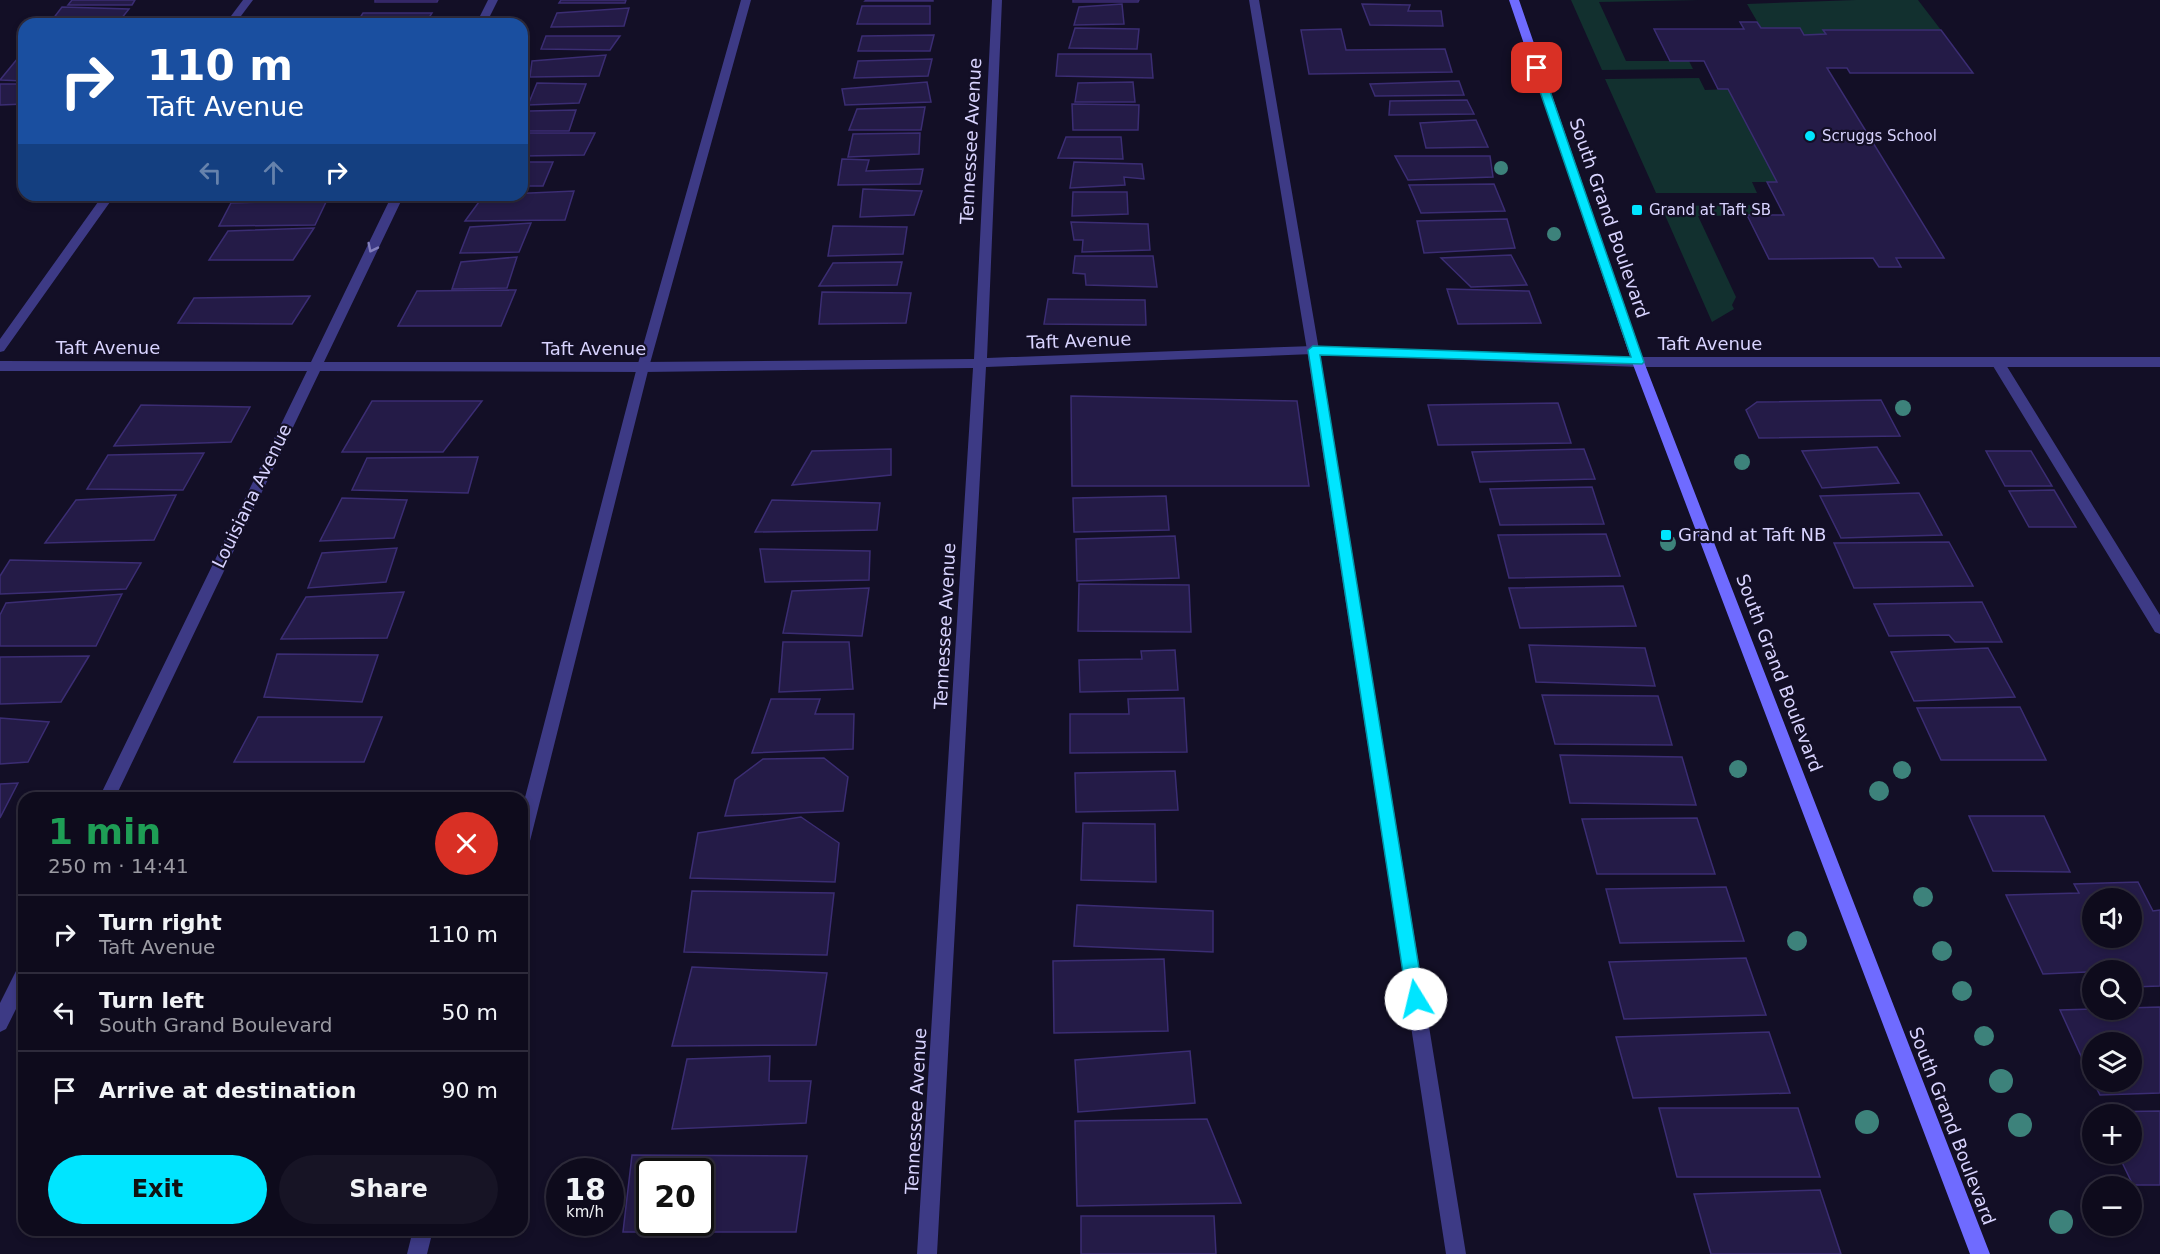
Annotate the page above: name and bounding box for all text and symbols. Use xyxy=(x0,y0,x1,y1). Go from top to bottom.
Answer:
text: 110 m xyxy=(147,41,293,90)
icon: right xyxy=(48,42,126,120)
pin xyxy=(1511,42,1562,93)
icon: arrive xyxy=(1520,51,1553,84)
street label: Tennessee Avenue xyxy=(956,57,985,226)
text: Taft Avenue xyxy=(147,91,304,122)
street label: South Grand Boulevard xyxy=(1565,115,1654,321)
place label: Scruggs School xyxy=(1822,127,1937,145)
marker: Scruggs School xyxy=(1803,129,1817,143)
icon: left xyxy=(194,156,227,189)
icon: ahead xyxy=(257,156,290,189)
icon: right xyxy=(320,156,353,189)
place label: Grand at Taft SB xyxy=(1649,201,1771,219)
marker: Grand at Taft SB xyxy=(1630,203,1644,217)
one-way arrow xyxy=(368,241,379,252)
street label: Taft Avenue xyxy=(1025,328,1132,353)
street label: Taft Avenue xyxy=(1657,333,1762,354)
street label: Taft Avenue xyxy=(55,337,160,358)
street label: Taft Avenue xyxy=(541,338,646,359)
street label: Louisiana Avenue xyxy=(208,420,296,571)
place label: Grand at Taft NB xyxy=(1678,524,1826,545)
marker: Grand at Taft NB xyxy=(1659,528,1673,542)
street label: Tennessee Avenue xyxy=(930,542,959,711)
street label: South Grand Boulevard xyxy=(1732,571,1827,775)
text: 1 min xyxy=(48,811,161,852)
button: close xyxy=(435,812,498,875)
text: 250 m · 14:41 xyxy=(48,854,189,878)
map controls xyxy=(2082,888,2142,1236)
button: sound xyxy=(2082,888,2142,948)
text: Turn right xyxy=(99,910,222,935)
icon: right xyxy=(48,918,81,951)
text: 110 m xyxy=(428,922,498,947)
text: Taft Avenue xyxy=(99,935,215,959)
button: search xyxy=(2082,960,2142,1020)
position arrow xyxy=(1384,967,1448,1031)
text: Turn left xyxy=(99,988,204,1013)
icon: left xyxy=(48,996,81,1029)
text: 50 m xyxy=(442,1000,498,1025)
text: South Grand Boulevard xyxy=(99,1013,332,1037)
street label: South Grand Boulevard xyxy=(1905,1024,2000,1228)
street label: Tennessee Avenue xyxy=(901,1027,930,1196)
button: layers xyxy=(2082,1032,2142,1092)
icon: arrive xyxy=(48,1074,81,1107)
text: Arrive at destination xyxy=(99,1078,356,1103)
text: 90 m xyxy=(442,1078,498,1103)
button: + xyxy=(2082,1104,2142,1164)
button: Exit xyxy=(48,1155,267,1224)
button: Share xyxy=(279,1155,498,1224)
speed limit sign: 20 xyxy=(636,1158,714,1236)
text: 18 xyxy=(564,1172,606,1207)
button: − xyxy=(2082,1176,2142,1236)
text: km/h xyxy=(566,1203,604,1221)

